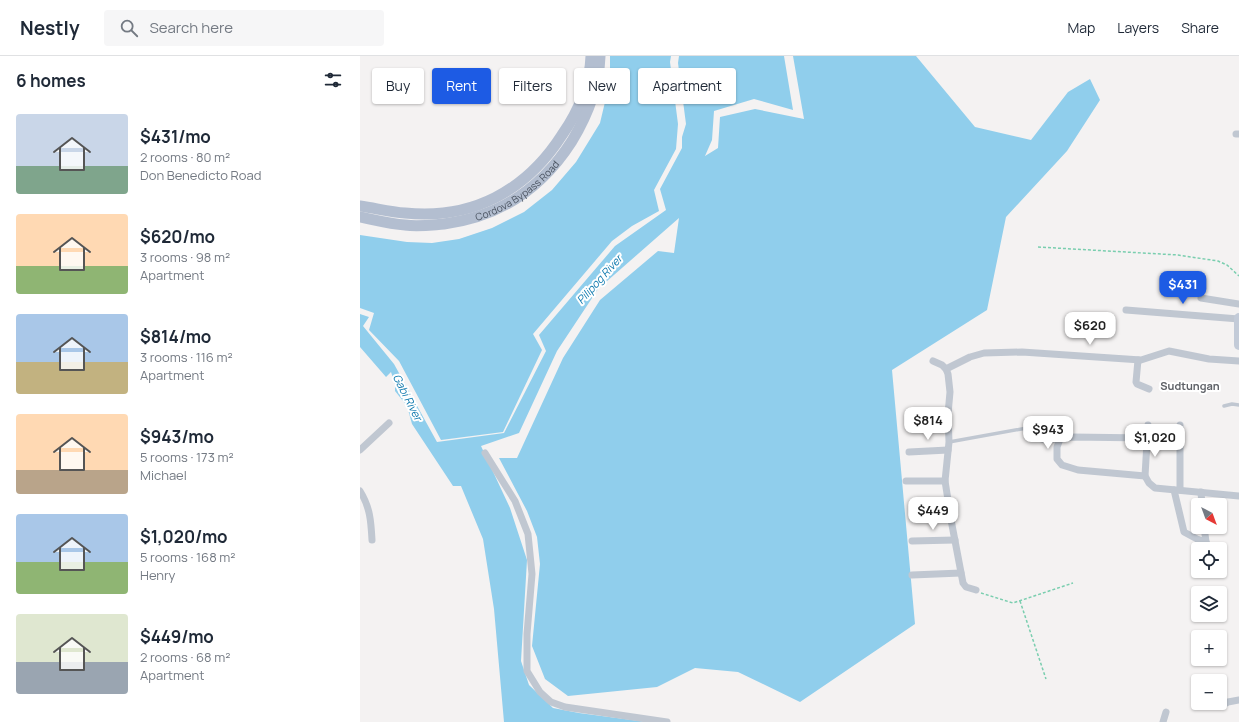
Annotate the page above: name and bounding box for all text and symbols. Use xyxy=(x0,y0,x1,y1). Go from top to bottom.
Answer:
search box xyxy=(104,10,384,46)
text: Nestly xyxy=(20,15,80,41)
icon: search xyxy=(118,17,140,39)
text: Search here xyxy=(150,17,233,38)
text: Map xyxy=(1067,18,1095,37)
text: Layers xyxy=(1117,18,1159,37)
text: Share xyxy=(1181,18,1219,37)
chip: Buy xyxy=(372,68,424,104)
chip: Rent xyxy=(432,68,491,104)
chip: Filters xyxy=(499,68,566,104)
chip: New xyxy=(574,68,630,104)
chip: Apartment xyxy=(638,68,736,104)
text: 6 homes xyxy=(16,69,86,92)
icon: filters xyxy=(322,69,344,91)
text: $431/mo xyxy=(140,125,211,148)
icon: home xyxy=(48,130,96,178)
text: 2 rooms · 80 m² xyxy=(140,148,230,166)
street label: Cordova Bypass Road xyxy=(473,157,562,224)
text: Don Benedicto Road xyxy=(140,166,261,184)
text: $620/mo xyxy=(140,225,215,248)
icon: home xyxy=(48,230,96,278)
text: 3 rooms · 98 m² xyxy=(140,248,230,266)
water label: Pilipog River xyxy=(573,250,626,307)
text: Apartment xyxy=(140,266,204,284)
pin: $431 xyxy=(1159,271,1207,305)
text: $431 xyxy=(1168,275,1198,293)
pin: $620 xyxy=(1066,312,1114,346)
text: $620 xyxy=(1074,316,1106,334)
text: $814/mo xyxy=(140,325,211,348)
icon: home xyxy=(48,330,96,378)
text: 3 rooms · 116 m² xyxy=(140,348,233,366)
text: Apartment xyxy=(140,366,204,384)
water label: Gabi River xyxy=(390,371,427,425)
district label: Sudtungan xyxy=(1160,378,1220,393)
pin: $814 xyxy=(904,407,952,441)
text: $814 xyxy=(913,411,943,429)
pin: $943 xyxy=(1024,416,1072,450)
text: $943 xyxy=(1032,420,1064,438)
pin: $1,020 xyxy=(1122,424,1188,458)
text: $943/mo xyxy=(140,425,214,448)
text: $1,020 xyxy=(1134,428,1176,446)
icon: home xyxy=(48,430,96,478)
text: 5 rooms · 173 m² xyxy=(140,448,234,466)
text: Michael xyxy=(140,466,187,484)
pin: $449 xyxy=(909,497,957,531)
north arrow xyxy=(1191,498,1227,534)
map controls xyxy=(1191,498,1227,710)
text: $449 xyxy=(917,501,949,519)
text: $1,020/mo xyxy=(140,525,228,548)
icon: home xyxy=(48,530,96,578)
button: locate xyxy=(1191,542,1227,578)
text: 5 rooms · 168 m² xyxy=(140,548,236,566)
text: Henry xyxy=(140,566,175,584)
button: layers xyxy=(1191,586,1227,622)
text: $449/mo xyxy=(140,625,214,648)
icon: home xyxy=(48,630,96,678)
button: + xyxy=(1191,630,1227,666)
text: 2 rooms · 68 m² xyxy=(140,648,230,666)
text: Apartment xyxy=(140,666,204,684)
button: − xyxy=(1191,674,1227,710)

